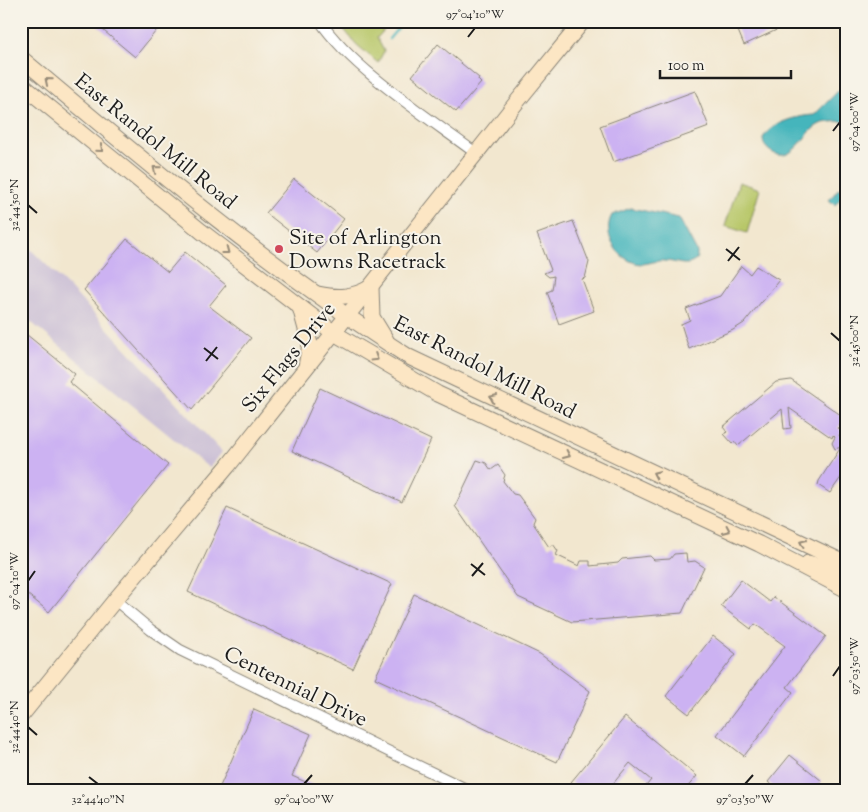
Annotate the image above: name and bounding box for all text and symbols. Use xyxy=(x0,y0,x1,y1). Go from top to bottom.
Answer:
text: 97°04'10"W xyxy=(446,6,505,24)
scale bar xyxy=(660,48,792,80)
text: 100 m xyxy=(668,56,705,77)
street label: East Randol Mill Road xyxy=(67,68,242,218)
one-way arrow xyxy=(45,78,54,86)
text: 97°04'00"W xyxy=(846,91,864,152)
one-way arrow xyxy=(94,143,103,151)
one-way arrow xyxy=(152,165,161,174)
text: 32°44'50"N xyxy=(6,178,24,231)
place label: Site of Arlington Downs Racetrack xyxy=(289,224,447,278)
marker: Site of Arlington Downs Racetrack xyxy=(273,243,285,255)
one-way arrow xyxy=(221,245,230,254)
street label: Six Flags Drive xyxy=(235,296,344,420)
street label: East Randol Mill Road xyxy=(388,310,581,428)
text: 32°45'00"N xyxy=(846,314,864,367)
one-way arrow xyxy=(370,352,379,362)
one-way arrow xyxy=(489,393,498,404)
one-way arrow xyxy=(562,448,571,459)
one-way arrow xyxy=(652,470,661,481)
one-way arrow xyxy=(722,523,731,533)
one-way arrow xyxy=(799,539,808,549)
text: 97°04'10"W xyxy=(6,551,24,610)
text: 97°03'50"W xyxy=(846,637,864,695)
street label: Centennial Drive xyxy=(218,640,372,736)
text: 32°44'40"N xyxy=(6,700,24,754)
text: 32°44'40"N xyxy=(71,791,125,809)
text: 97°04'00"W xyxy=(274,791,335,809)
text: 97°03'50"W xyxy=(716,791,774,809)

